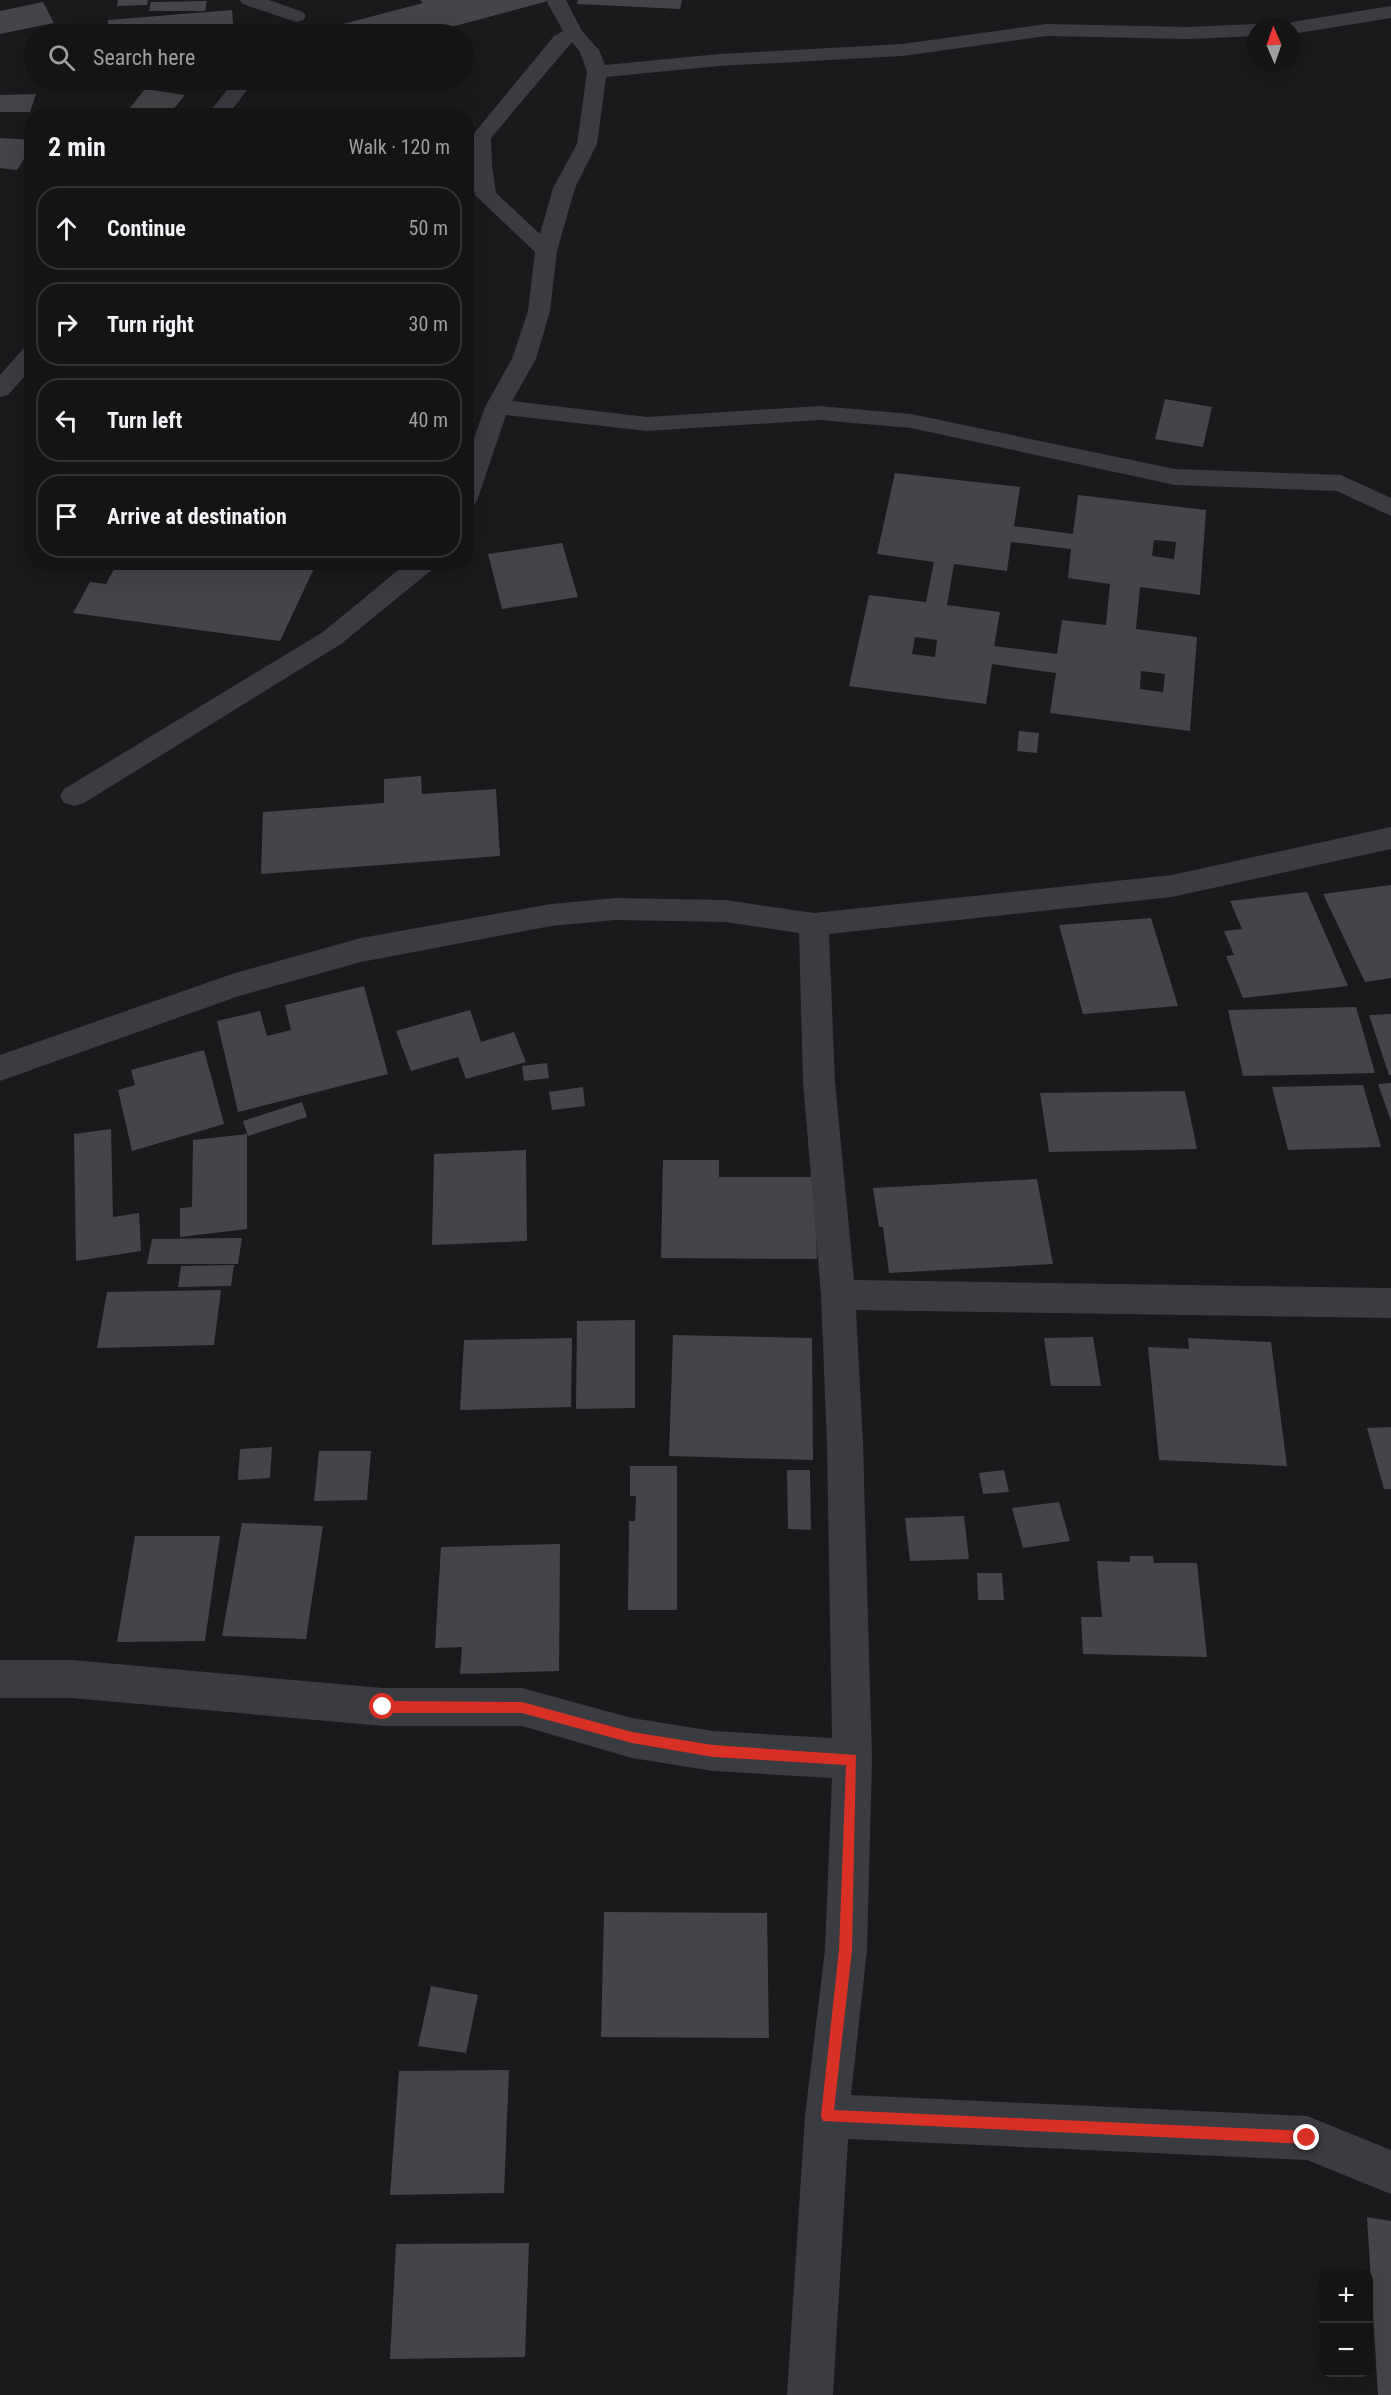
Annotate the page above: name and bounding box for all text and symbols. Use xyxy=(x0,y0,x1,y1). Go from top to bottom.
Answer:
north arrow xyxy=(1247,18,1301,72)
search box xyxy=(24,24,474,90)
icon: search xyxy=(45,41,78,74)
text: Search here xyxy=(93,45,195,70)
text: 2 min xyxy=(48,132,106,162)
text: Walk · 120 m xyxy=(349,135,450,159)
icon: ahead xyxy=(50,212,83,245)
text: Continue xyxy=(107,216,186,241)
text: 50 m xyxy=(409,216,448,240)
icon: right xyxy=(50,308,83,341)
text: Turn right xyxy=(107,312,194,337)
text: 30 m xyxy=(409,312,448,336)
icon: left xyxy=(50,404,83,437)
text: Turn left xyxy=(107,408,182,433)
text: 40 m xyxy=(409,408,448,432)
icon: arrive xyxy=(50,500,83,533)
text: Arrive at destination xyxy=(107,504,287,529)
route start xyxy=(369,1693,395,1719)
route end xyxy=(1293,2124,1319,2150)
map controls xyxy=(1319,2269,1373,2377)
button: + xyxy=(1319,2269,1373,2323)
button: − xyxy=(1319,2323,1373,2377)

